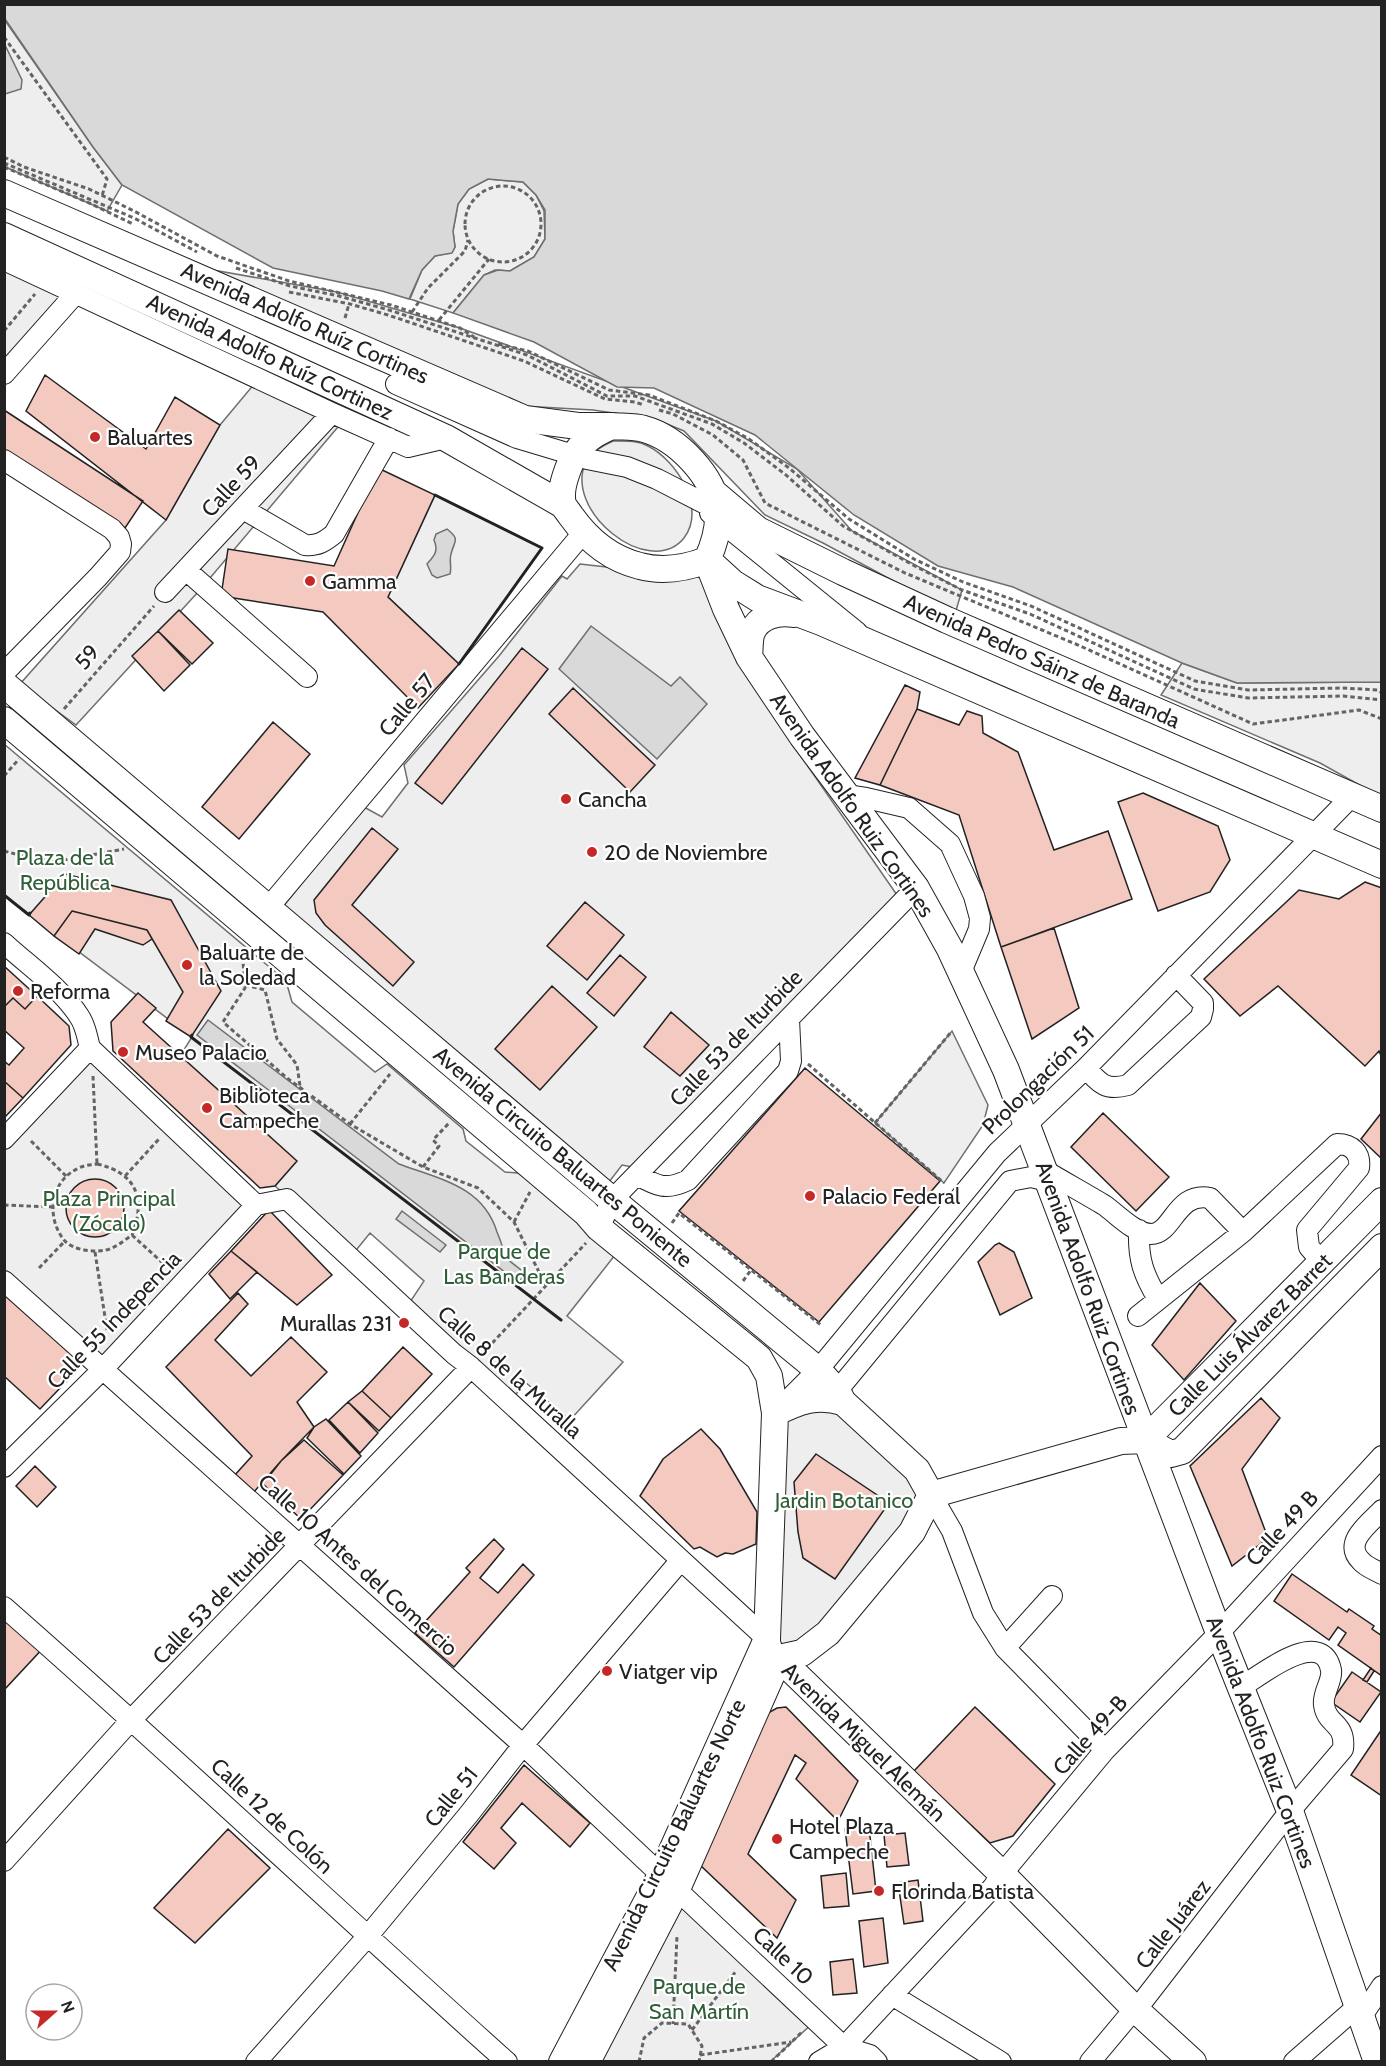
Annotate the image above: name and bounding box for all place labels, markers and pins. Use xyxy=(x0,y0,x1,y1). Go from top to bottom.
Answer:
place label: Baluartes xyxy=(107,424,193,451)
marker: Baluartes xyxy=(88,430,102,444)
place label: Gamma xyxy=(322,568,397,595)
marker: Gamma xyxy=(303,574,317,588)
place label: Cancha xyxy=(578,786,647,813)
marker: Cancha xyxy=(559,792,573,806)
place label: 20 de Noviembre xyxy=(604,839,768,866)
marker: 20 de Noviembre xyxy=(585,845,599,859)
place label: Baluarte de la Soledad xyxy=(199,939,304,991)
marker: Baluarte de la Soledad xyxy=(180,958,194,972)
place label: Reforma xyxy=(30,978,111,1005)
marker: Reforma xyxy=(11,984,25,998)
place label: Museo Palacio xyxy=(135,1039,267,1066)
marker: Museo Palacio xyxy=(116,1045,130,1059)
place label: Biblioteca Campeche xyxy=(219,1082,319,1134)
marker: Biblioteca Campeche xyxy=(200,1101,214,1115)
place label: Palacio Federal xyxy=(822,1183,961,1210)
marker: Palacio Federal xyxy=(803,1189,817,1203)
place label: Murallas 231 xyxy=(280,1310,392,1337)
marker: Murallas 231 xyxy=(397,1316,411,1330)
place label: Viatger vip xyxy=(619,1658,718,1685)
marker: Viatger vip xyxy=(600,1664,614,1678)
place label: Hotel Plaza Campeche xyxy=(789,1813,894,1865)
marker: Hotel Plaza Campeche xyxy=(770,1832,784,1846)
place label: Florinda Batista xyxy=(891,1878,1034,1905)
marker: Florinda Batista xyxy=(872,1884,886,1898)

